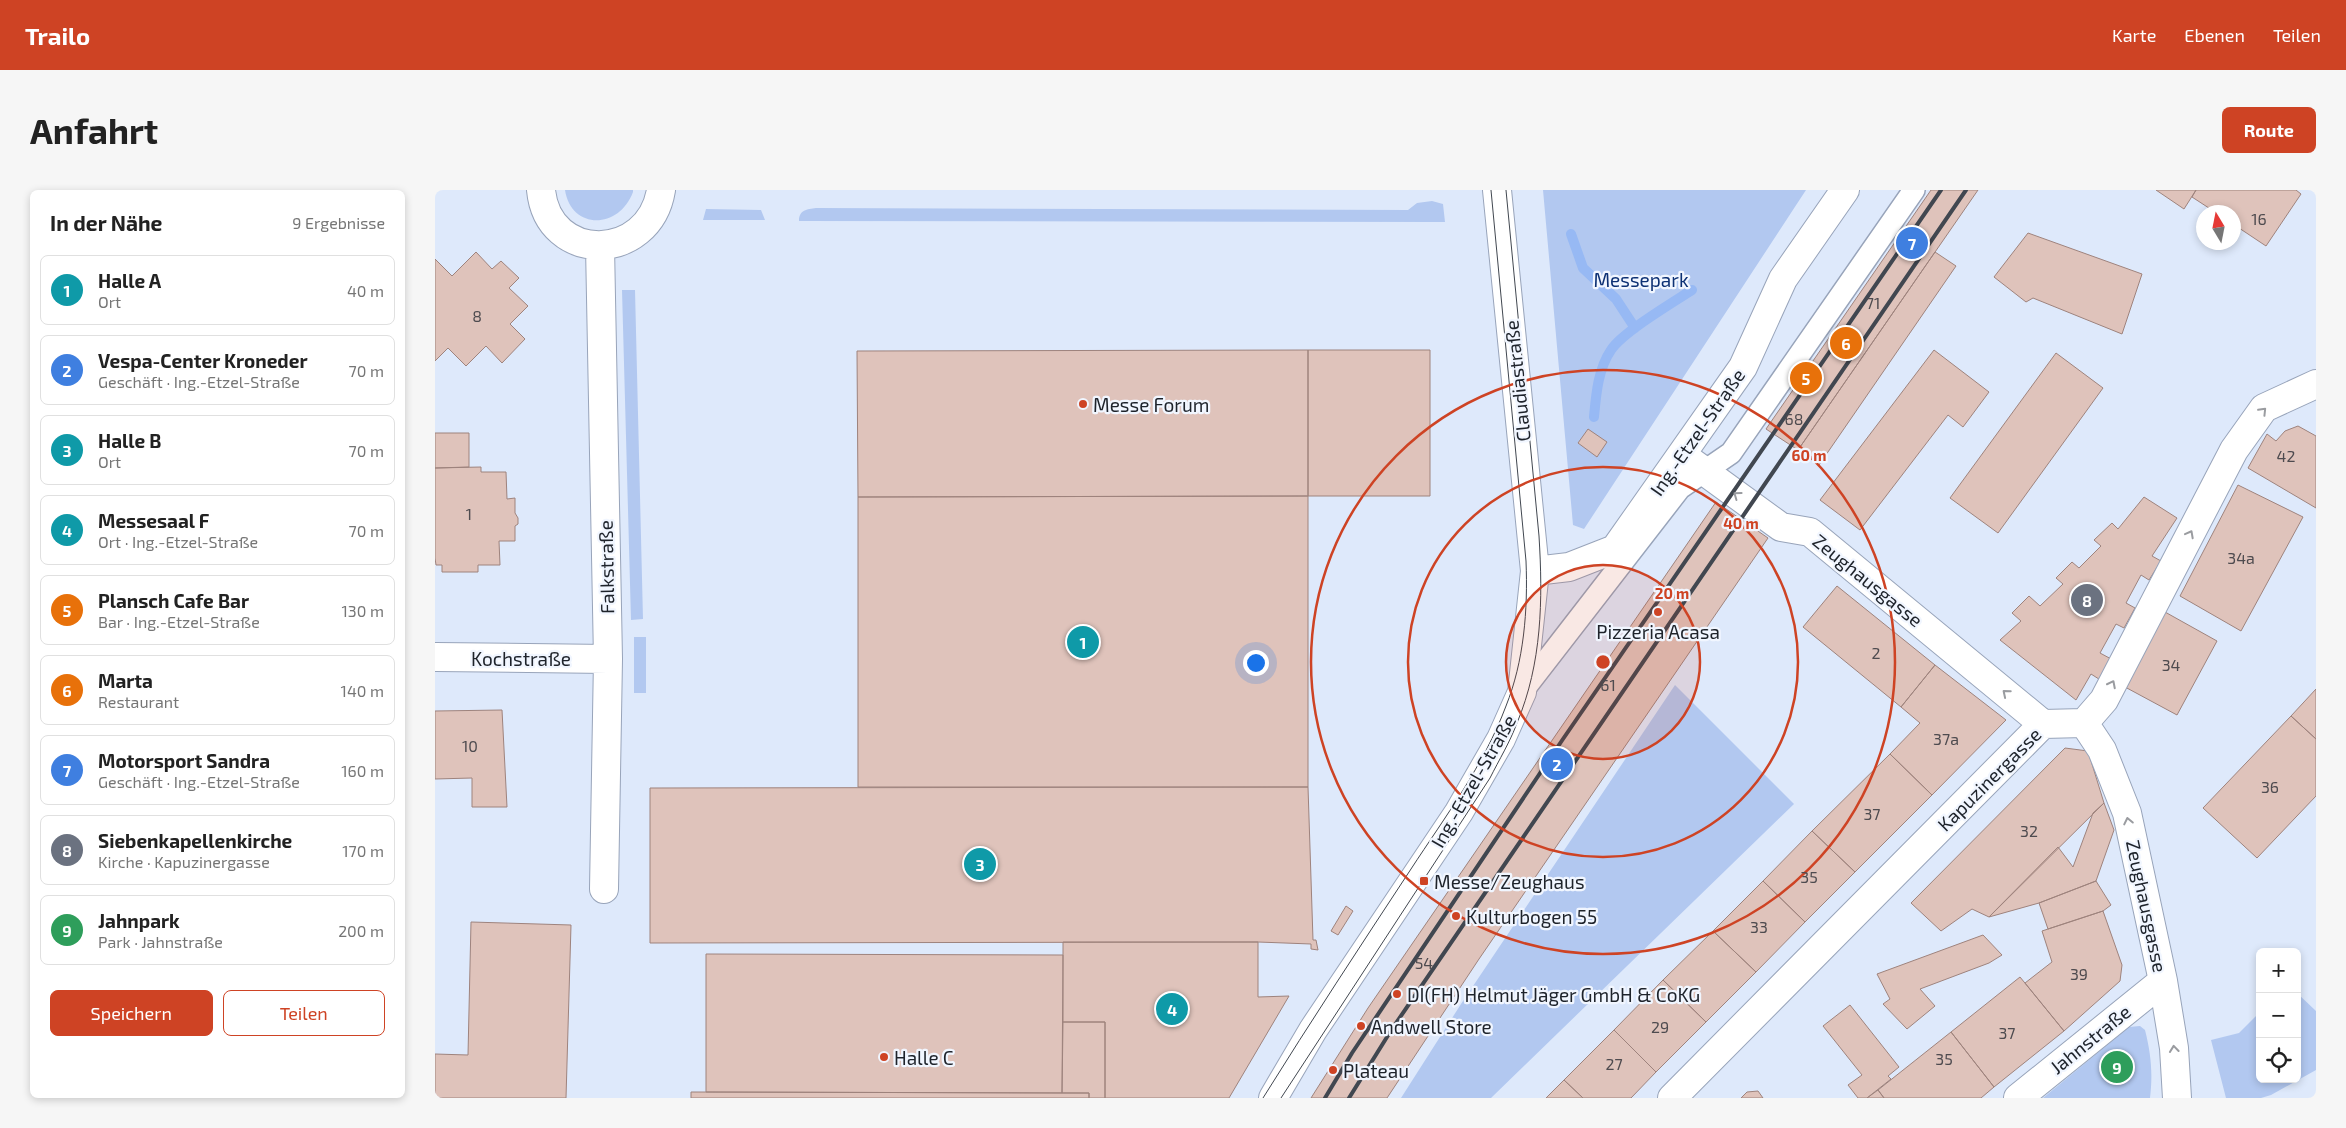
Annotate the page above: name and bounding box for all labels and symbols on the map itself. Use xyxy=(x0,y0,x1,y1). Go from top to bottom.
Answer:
north arrow xyxy=(2196,205,2241,250)
house number: 16 xyxy=(2251,209,2267,228)
pin: 7 xyxy=(1896,224,1928,262)
park label: Messepark xyxy=(1593,268,1689,291)
house number: 71 xyxy=(1866,293,1880,312)
house number: 8 xyxy=(472,306,482,325)
street label: Claudiastraße xyxy=(1499,319,1535,443)
pin: 6 xyxy=(1830,324,1862,362)
pin: 5 xyxy=(1790,359,1822,397)
street label: Ing.-Etzel-Straße xyxy=(1645,364,1749,500)
place label: Messe Forum xyxy=(1093,393,1209,416)
marker: Messe Forum xyxy=(1077,398,1089,410)
one-way arrow xyxy=(2257,408,2266,417)
house number: 68 xyxy=(1785,409,1803,428)
text: 60 m xyxy=(1792,446,1826,464)
house number: 42 xyxy=(2277,446,2295,465)
one-way arrow xyxy=(1734,493,1743,501)
house number: 1 xyxy=(466,504,472,523)
text: 40 m xyxy=(1723,514,1759,532)
street label: Falkstraße xyxy=(594,520,618,614)
street label: Zeughausgasse xyxy=(1808,529,1928,631)
one-way arrow xyxy=(2184,530,2194,539)
house number: 34a xyxy=(2227,548,2255,567)
pin: 8 xyxy=(2071,581,2103,619)
text: 20 m xyxy=(1655,584,1689,602)
marker: Pizzeria Acasa xyxy=(1652,606,1664,618)
place label: Pizzeria Acasa xyxy=(1596,620,1720,643)
pin: 1 xyxy=(1067,623,1099,661)
house number: 2 xyxy=(1872,643,1881,662)
street label: Kochstraße xyxy=(471,647,571,670)
your location xyxy=(1243,650,1269,676)
centre of rings xyxy=(1594,653,1612,671)
house number: 34 xyxy=(2162,655,2181,674)
house number: 61 xyxy=(1600,675,1616,694)
one-way arrow xyxy=(2106,680,2116,689)
one-way arrow xyxy=(2003,690,2012,698)
street label: Ing.-Etzel-Straße xyxy=(1426,710,1520,852)
street label: Kapuzinergasse xyxy=(1932,722,2046,836)
house number: 37a xyxy=(1933,729,1959,748)
house number: 10 xyxy=(462,736,478,755)
pin: 2 xyxy=(1541,745,1573,783)
house number: 36 xyxy=(2261,777,2279,796)
house number: 37 xyxy=(1863,804,1881,823)
one-way arrow xyxy=(2124,817,2134,826)
house number: 32 xyxy=(2020,821,2038,840)
street label: Zeughausgasse xyxy=(2122,838,2172,974)
pin: 3 xyxy=(964,845,996,883)
house number: 35 xyxy=(1800,867,1818,886)
place label: Messe/Zeughaus xyxy=(1434,870,1585,893)
marker: Messe/Zeughaus xyxy=(1418,875,1430,887)
place label: Kulturbogen 55 xyxy=(1466,905,1597,928)
marker: Kulturbogen 55 xyxy=(1450,910,1462,922)
house number: 33 xyxy=(1750,917,1768,936)
house number: 54 xyxy=(1415,953,1433,972)
house number: 39 xyxy=(2070,964,2088,983)
place label: DI(FH) Helmut Jäger GmbH & CoKG xyxy=(1407,983,1700,1006)
marker: DI(FH) Helmut Jäger GmbH & CoKG xyxy=(1391,988,1403,1000)
pin: 4 xyxy=(1156,990,1188,1028)
street label: Jahnstraße xyxy=(2045,1000,2135,1078)
place label: Andwell Store xyxy=(1371,1015,1492,1038)
house number: 29 xyxy=(1651,1017,1669,1036)
marker: Andwell Store xyxy=(1355,1020,1367,1032)
house number: 37 xyxy=(1998,1023,2016,1042)
one-way arrow xyxy=(2169,1045,2180,1053)
place label: Halle C xyxy=(894,1046,954,1069)
pin: 9 xyxy=(2101,1048,2133,1086)
house number: 35 xyxy=(1935,1049,1953,1068)
marker: Halle C xyxy=(878,1051,890,1063)
house number: 27 xyxy=(1605,1054,1623,1073)
place label: Plateau xyxy=(1343,1059,1409,1082)
marker: Plateau xyxy=(1327,1064,1339,1076)

